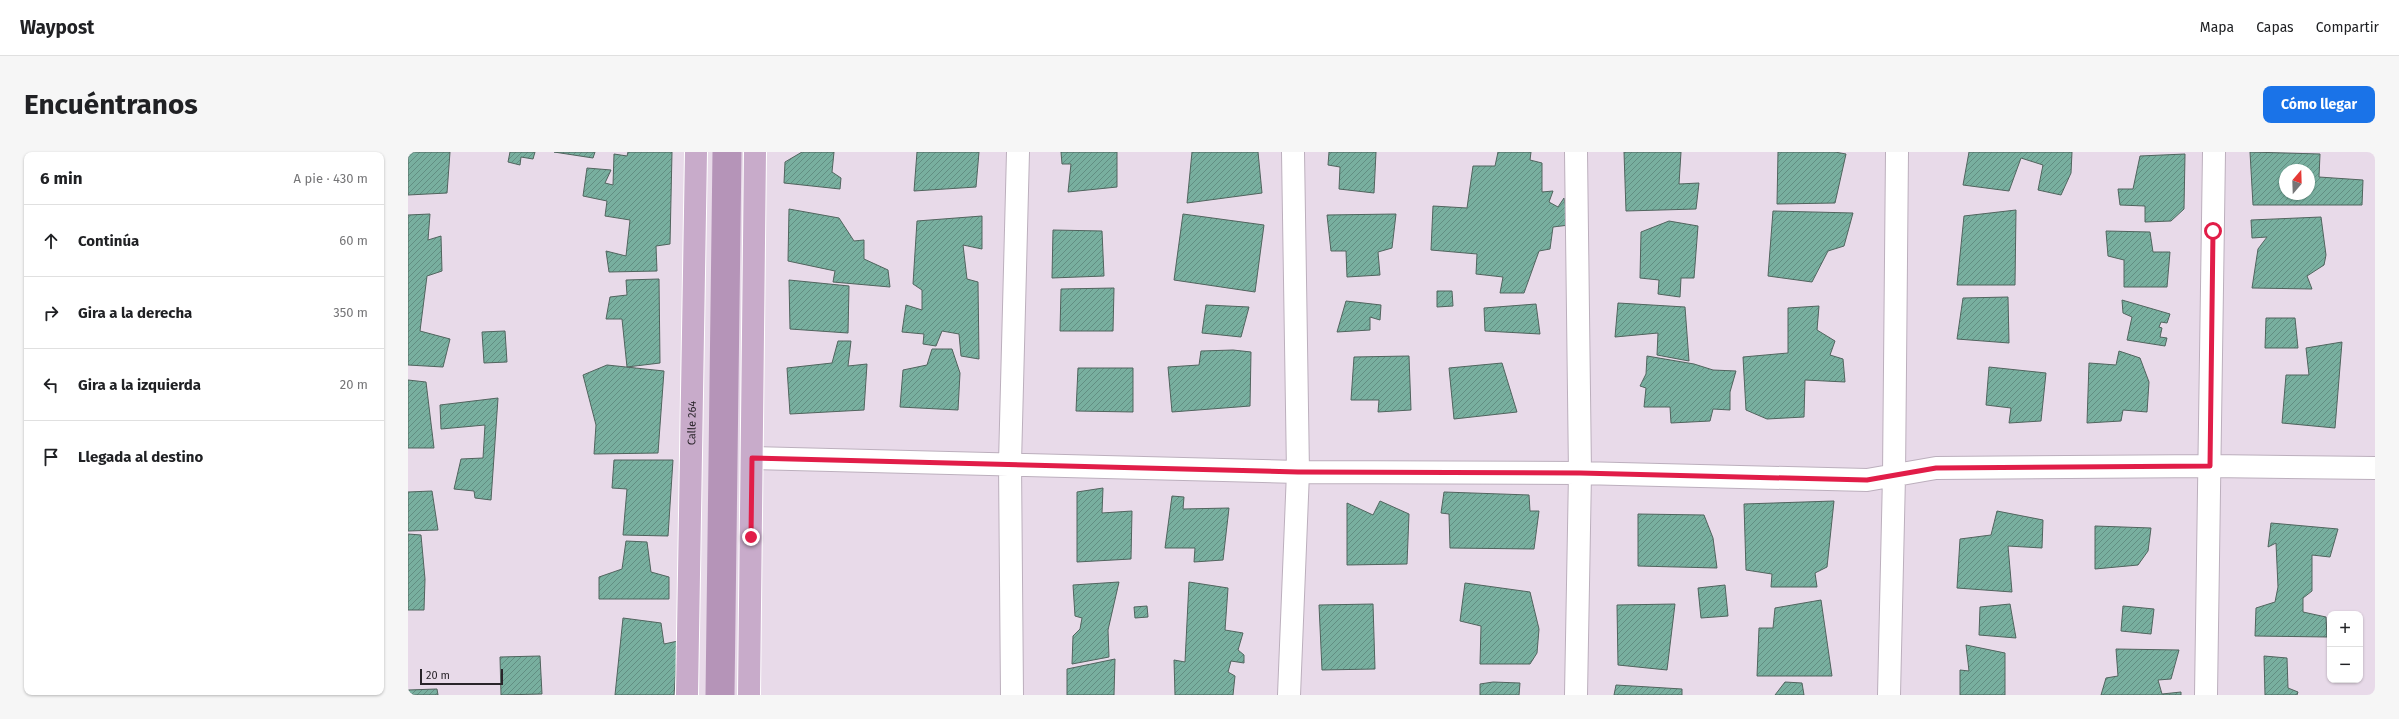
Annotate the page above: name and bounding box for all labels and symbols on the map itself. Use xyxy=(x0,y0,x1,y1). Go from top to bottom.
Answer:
north arrow xyxy=(2279,164,2315,200)
route start xyxy=(2204,222,2222,240)
street label: Calle 264 xyxy=(685,401,698,445)
route end xyxy=(742,528,760,546)
scale bar xyxy=(420,667,503,686)

